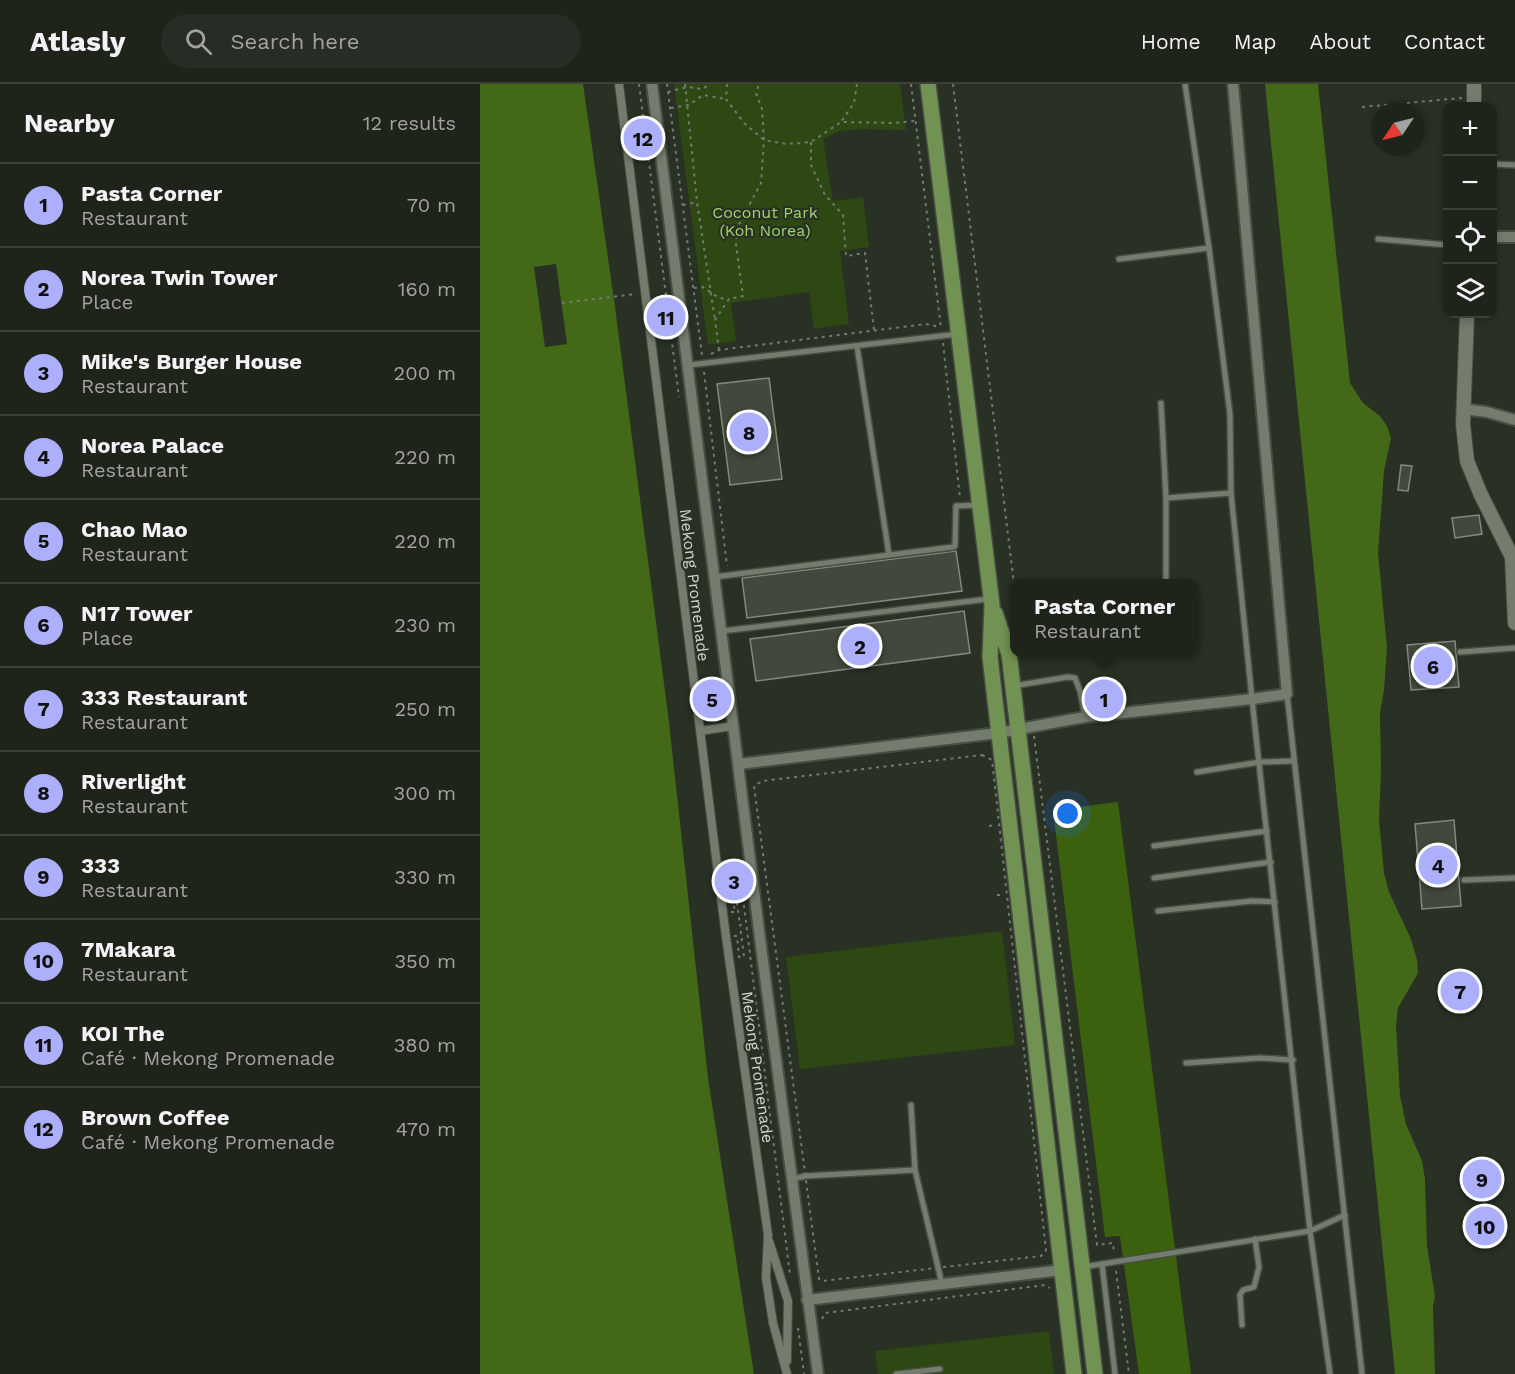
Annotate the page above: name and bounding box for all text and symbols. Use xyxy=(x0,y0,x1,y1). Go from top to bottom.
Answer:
search box xyxy=(161,14,581,68)
text: Atlasly xyxy=(30,25,125,58)
icon: search xyxy=(182,25,215,58)
text: Search here xyxy=(230,29,359,54)
text: Home xyxy=(1141,29,1201,54)
text: Map xyxy=(1234,29,1277,54)
text: About xyxy=(1310,29,1371,54)
text: Contact xyxy=(1404,29,1485,54)
north arrow xyxy=(1371,102,1425,156)
map controls xyxy=(1443,102,1497,318)
button: + xyxy=(1443,102,1497,156)
text: Nearby xyxy=(24,108,115,138)
text: 12 results xyxy=(363,111,456,135)
pin: 12 xyxy=(624,116,662,160)
button: − xyxy=(1443,156,1497,210)
text: Pasta Corner xyxy=(81,181,222,206)
text: 1 xyxy=(39,193,48,217)
text: 70 m xyxy=(407,193,456,217)
park label: Coconut Park (Koh Norea) xyxy=(712,203,818,240)
text: Restaurant xyxy=(81,206,188,230)
button: locate xyxy=(1443,210,1497,264)
button: layers xyxy=(1443,264,1497,318)
text: Norea Twin Tower xyxy=(81,265,278,290)
text: 2 xyxy=(38,277,49,301)
text: 160 m xyxy=(398,277,456,301)
text: Place xyxy=(81,290,133,314)
pin: 11 xyxy=(646,294,686,340)
text: Mike's Burger House xyxy=(81,349,302,374)
text: 3 xyxy=(38,361,49,385)
text: 200 m xyxy=(394,361,456,385)
text: Restaurant xyxy=(81,374,188,398)
pin: 8 xyxy=(730,410,768,454)
text: Norea Palace xyxy=(81,433,224,458)
text: 4 xyxy=(37,445,50,469)
text: 220 m xyxy=(394,445,456,469)
text: Restaurant xyxy=(81,458,188,482)
street label: Mekong Promenade xyxy=(676,508,713,662)
text: Chao Mao xyxy=(81,517,188,542)
text: 5 xyxy=(38,529,49,553)
text: 220 m xyxy=(394,529,456,553)
text: Restaurant xyxy=(81,542,188,566)
popup xyxy=(1010,579,1199,657)
text: Pasta Corner xyxy=(1034,594,1175,619)
text: N17 Tower xyxy=(81,601,193,626)
text: 6 xyxy=(37,613,50,637)
text: 230 m xyxy=(394,613,456,637)
text: Restaurant xyxy=(1034,619,1141,643)
pin: 2 xyxy=(840,624,880,668)
text: Place xyxy=(81,626,133,650)
pin: 6 xyxy=(1414,644,1452,688)
pin: 5 xyxy=(692,676,732,722)
pin: 1 xyxy=(1084,676,1124,722)
text: 333 Restaurant xyxy=(81,685,247,710)
text: 7 xyxy=(37,697,50,721)
text: 250 m xyxy=(394,697,456,721)
text: Restaurant xyxy=(81,710,188,734)
text: Riverlight xyxy=(81,769,186,794)
text: 8 xyxy=(37,781,50,805)
text: 300 m xyxy=(394,781,456,805)
text: Restaurant xyxy=(81,794,188,818)
your location xyxy=(1053,799,1082,828)
pin: 4 xyxy=(1418,842,1458,888)
text: 333 xyxy=(81,853,120,878)
pin: 3 xyxy=(714,858,754,904)
text: 9 xyxy=(37,865,50,889)
text: 330 m xyxy=(394,865,456,889)
text: Restaurant xyxy=(81,878,188,902)
text: 7Makara xyxy=(81,937,176,962)
text: 10 xyxy=(33,949,54,973)
text: 350 m xyxy=(394,949,456,973)
text: Restaurant xyxy=(81,962,188,986)
pin: 7 xyxy=(1440,968,1480,1014)
street label: Mekong Promenade xyxy=(737,990,778,1144)
text: KOI The xyxy=(81,1021,165,1046)
text: 11 xyxy=(35,1033,52,1057)
text: 380 m xyxy=(394,1033,456,1057)
text: Café · Mekong Promenade xyxy=(81,1046,335,1070)
text: Brown Coffee xyxy=(81,1105,229,1130)
text: 12 xyxy=(33,1117,54,1141)
text: 470 m xyxy=(396,1117,456,1141)
text: Café · Mekong Promenade xyxy=(81,1130,335,1154)
pin: 9 xyxy=(1462,1156,1502,1202)
pin: 10 xyxy=(1466,1204,1504,1248)

